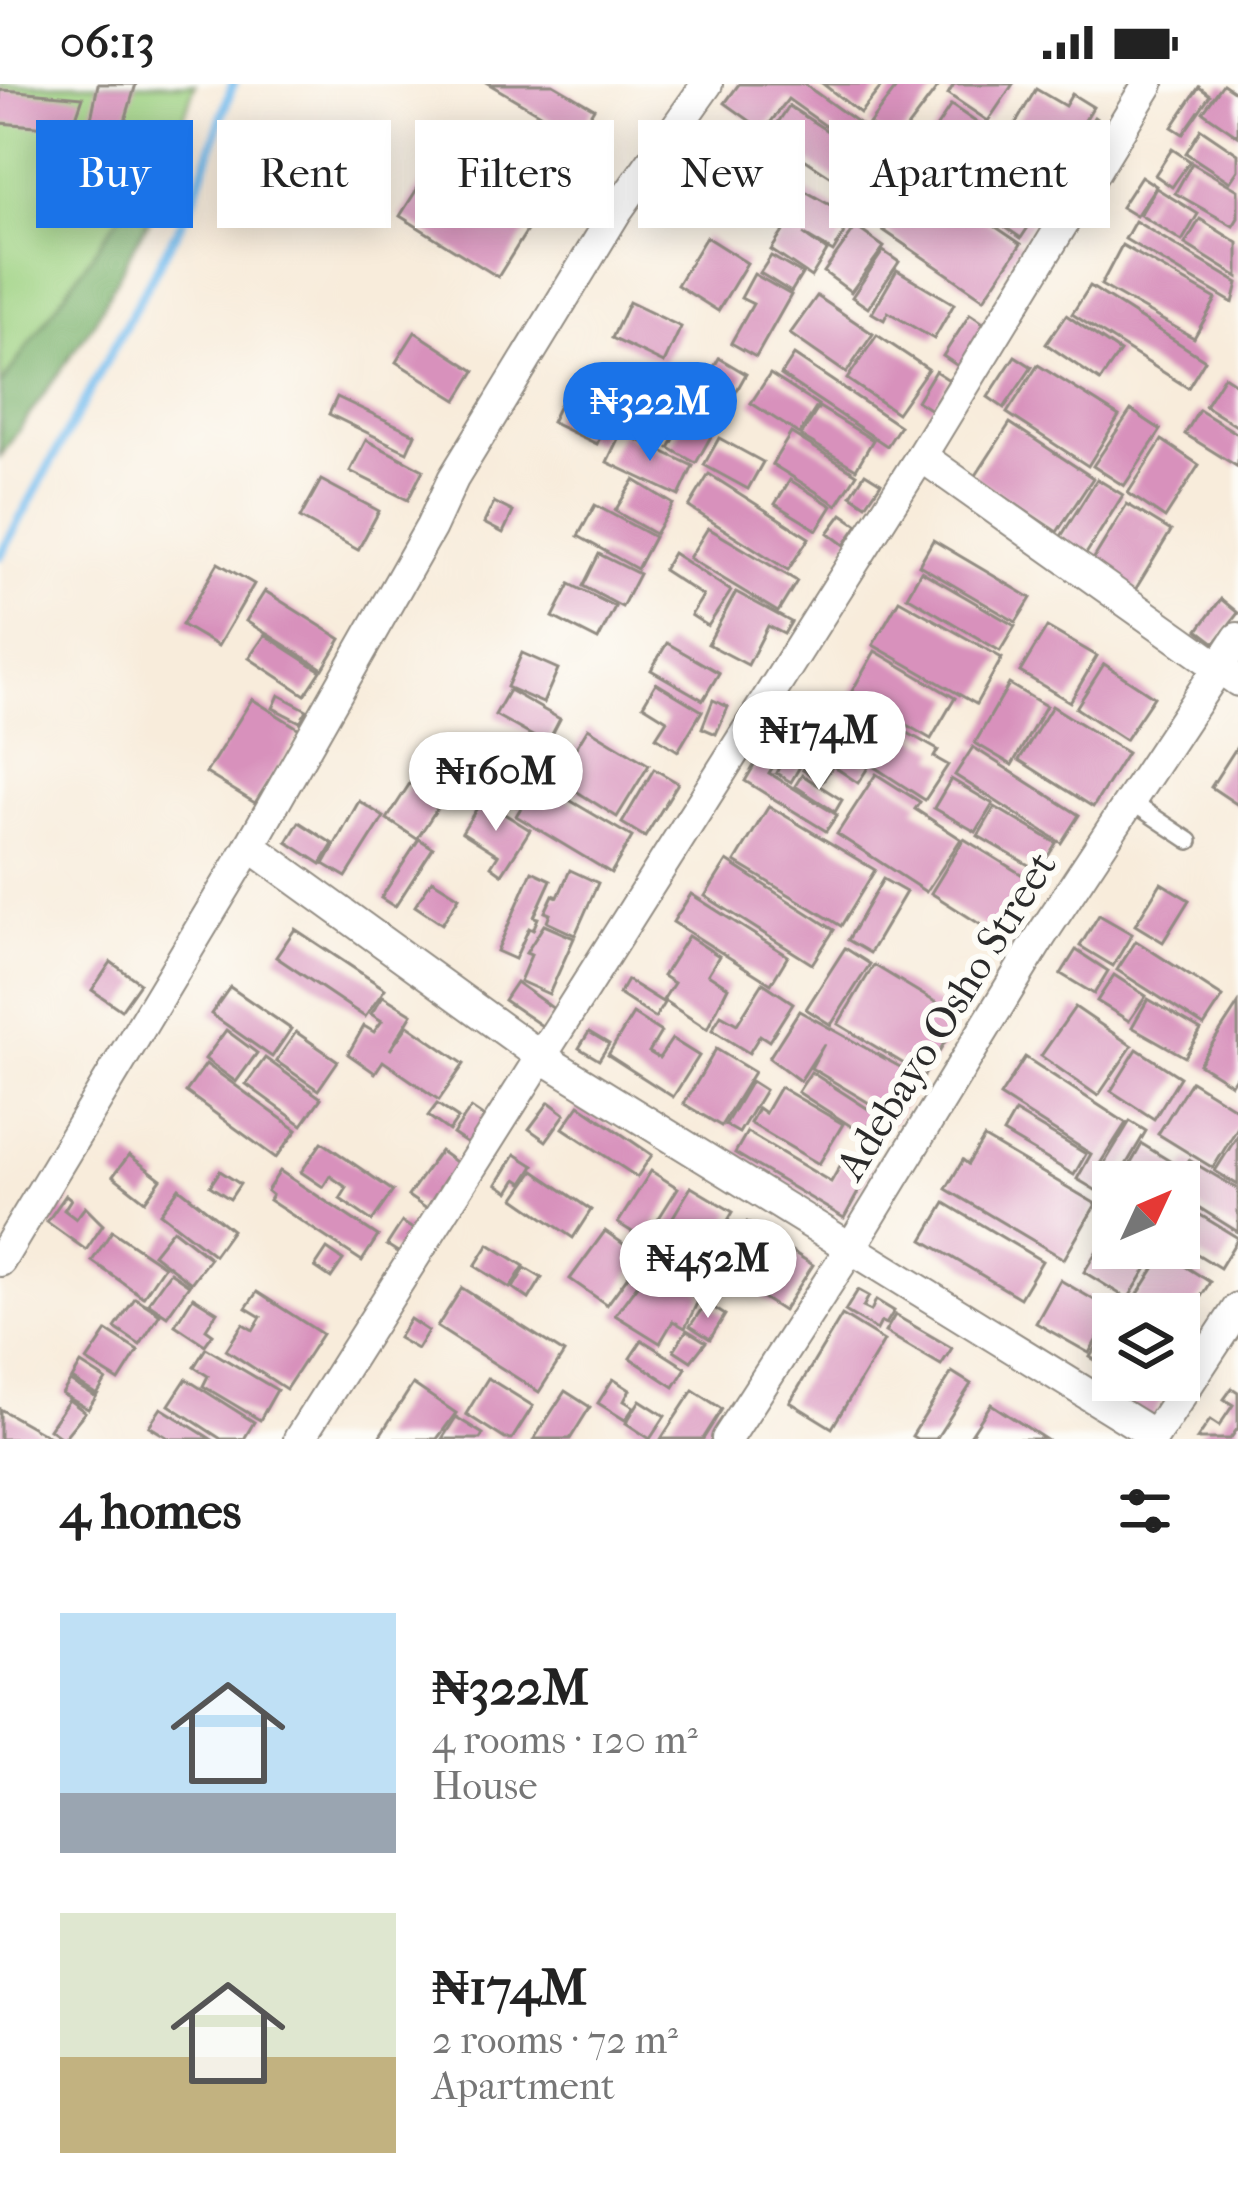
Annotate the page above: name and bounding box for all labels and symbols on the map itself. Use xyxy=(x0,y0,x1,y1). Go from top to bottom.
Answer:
pin: ₦322M xyxy=(566,362,734,464)
pin: ₦174M xyxy=(735,691,903,793)
pin: ₦160M xyxy=(412,732,580,834)
street label: Adebayo Osho Street xyxy=(825,843,1067,1190)
north arrow xyxy=(1092,1161,1200,1269)
pin: ₦452M xyxy=(624,1219,792,1321)

